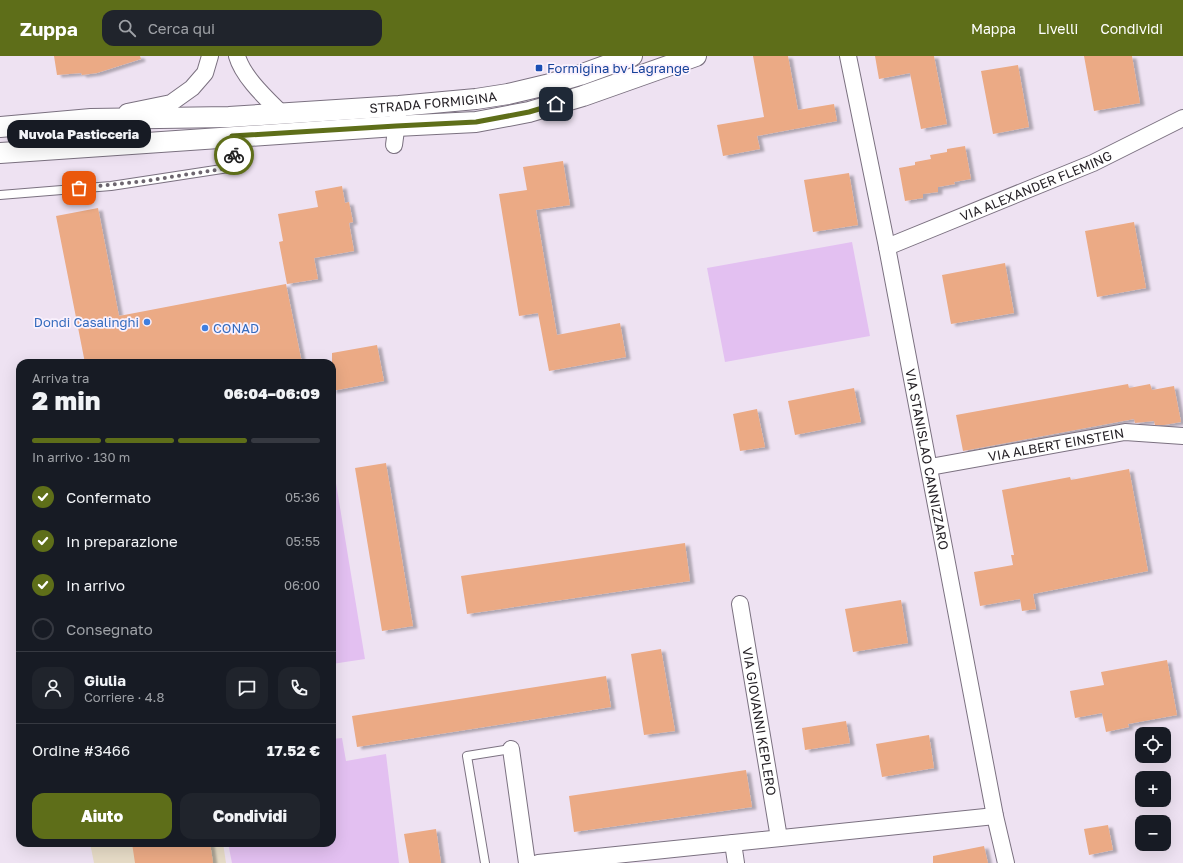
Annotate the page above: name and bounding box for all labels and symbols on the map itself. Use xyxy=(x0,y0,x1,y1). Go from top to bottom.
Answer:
place label: Formigina bv Lagrange xyxy=(547,60,690,76)
marker: Formigina bv Lagrange xyxy=(534,63,544,73)
pin xyxy=(539,87,573,121)
street label: STRADA FORMIGINA xyxy=(369,88,498,116)
callout: Nuvola Pasticceria xyxy=(7,120,151,148)
courier xyxy=(214,135,254,175)
street label: VIA ALEXANDER FLEMING xyxy=(958,147,1114,224)
pin xyxy=(62,171,96,205)
place label: Dondi Casalinghi xyxy=(34,314,139,330)
marker: Dondi Casalinghi xyxy=(142,317,152,327)
place label: CONAD xyxy=(213,320,259,336)
marker: CONAD xyxy=(200,323,210,333)
street label: VIA STANISLAO CANNIZZARO xyxy=(902,367,952,551)
street label: VIA ALBERT EINSTEIN xyxy=(987,424,1125,464)
street label: VIA GIOVANNI KEPLERO xyxy=(739,646,780,797)

